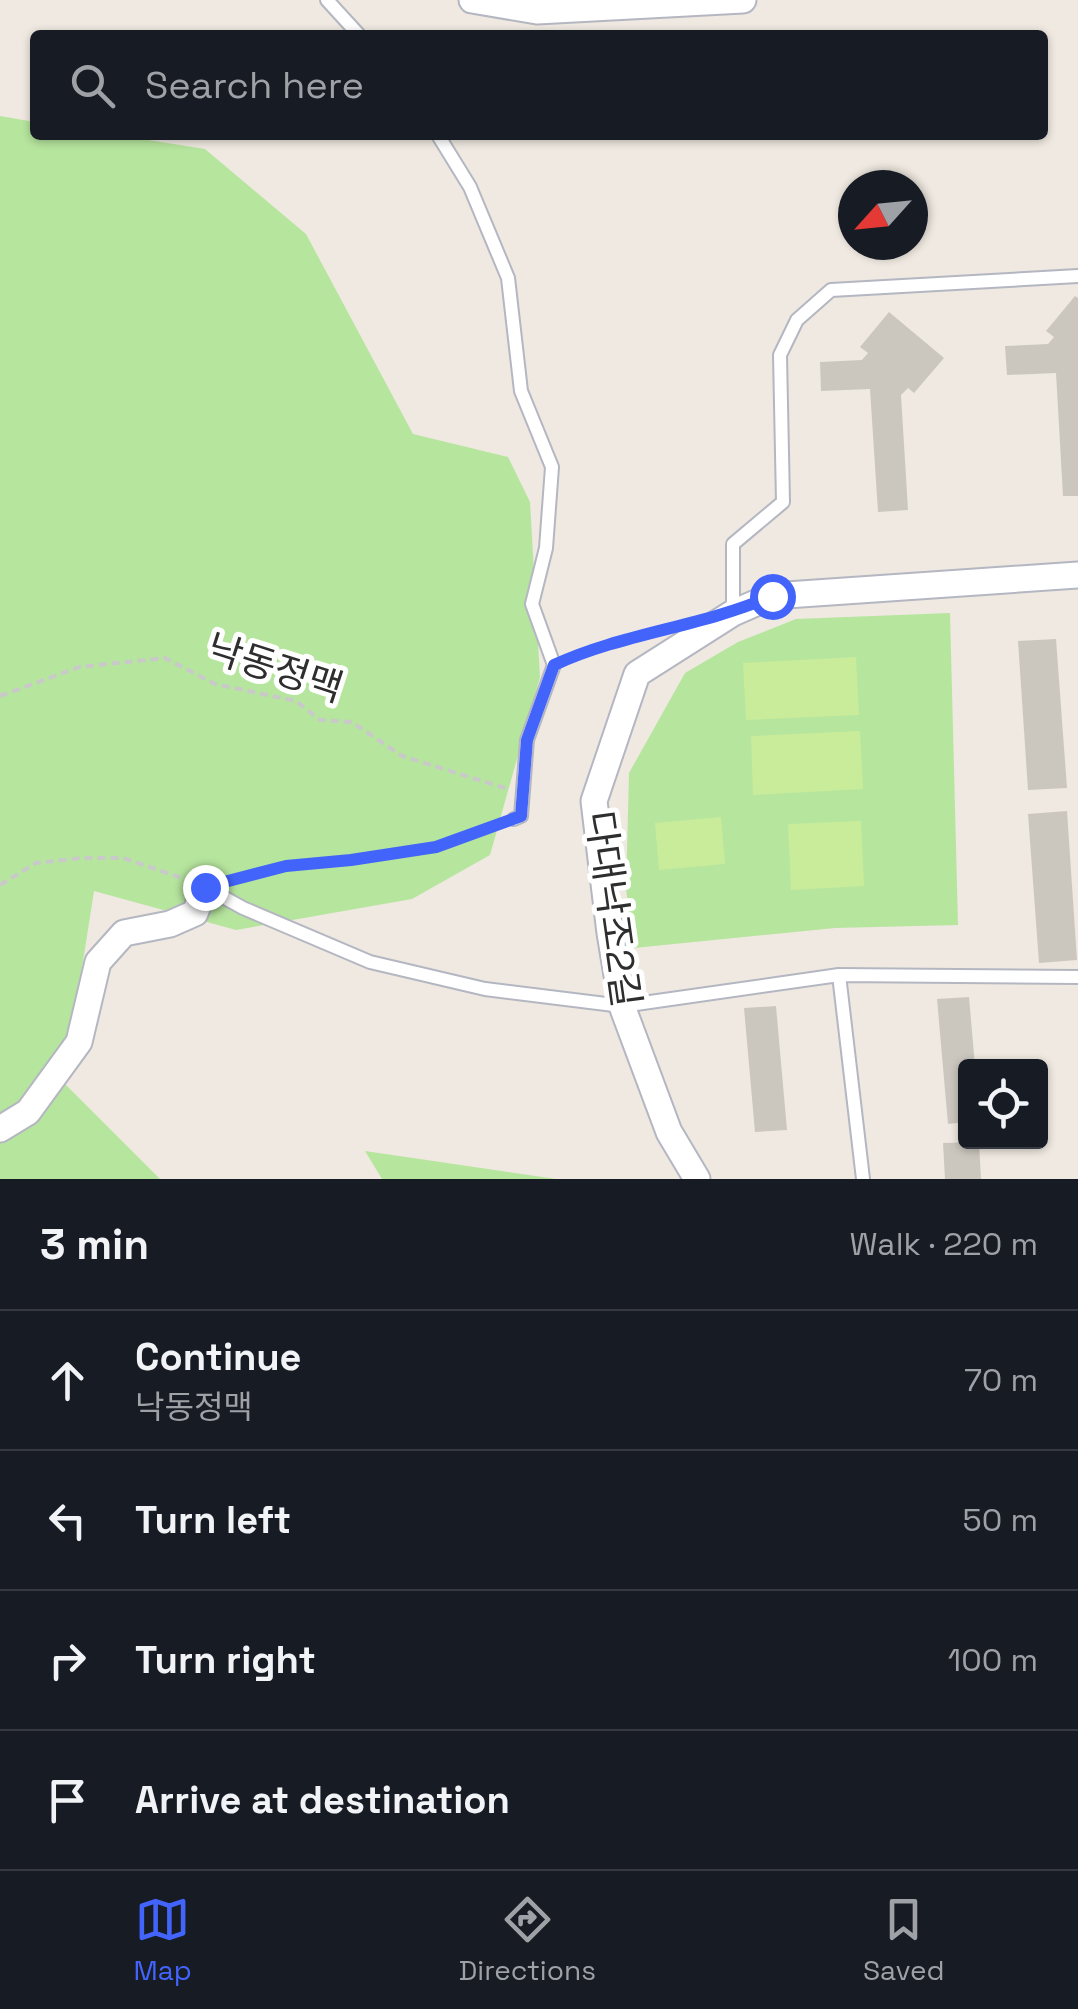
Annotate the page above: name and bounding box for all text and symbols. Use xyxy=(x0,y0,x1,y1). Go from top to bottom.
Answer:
search box xyxy=(30,30,1048,140)
icon: search xyxy=(65,58,120,113)
text: Search here xyxy=(145,61,364,109)
north arrow xyxy=(838,170,928,260)
route start xyxy=(750,574,796,620)
street label: 낙동정맥 xyxy=(201,624,349,712)
street label: 다대낙조2길 xyxy=(575,808,651,1010)
route end xyxy=(183,865,229,911)
map controls xyxy=(958,1059,1048,1149)
button: locate xyxy=(958,1059,1048,1149)
text: 3 min xyxy=(40,1218,149,1271)
text: Walk · 220 m xyxy=(850,1224,1038,1264)
text: Continue xyxy=(135,1333,301,1381)
icon: ahead xyxy=(40,1353,95,1408)
text: 70 m xyxy=(964,1360,1038,1400)
text: 낙동정맥 xyxy=(135,1387,253,1427)
icon: left xyxy=(40,1493,95,1548)
text: Turn left xyxy=(135,1496,291,1544)
text: 50 m xyxy=(963,1500,1038,1540)
icon: right xyxy=(40,1633,95,1688)
text: Turn right xyxy=(135,1636,316,1684)
text: 100 m xyxy=(948,1640,1038,1680)
icon: arrive xyxy=(40,1773,95,1828)
text: Arrive at destination xyxy=(135,1776,510,1824)
tab: Map xyxy=(133,1892,192,1988)
tab: Directions xyxy=(459,1892,596,1988)
tab: Saved xyxy=(863,1892,945,1988)

